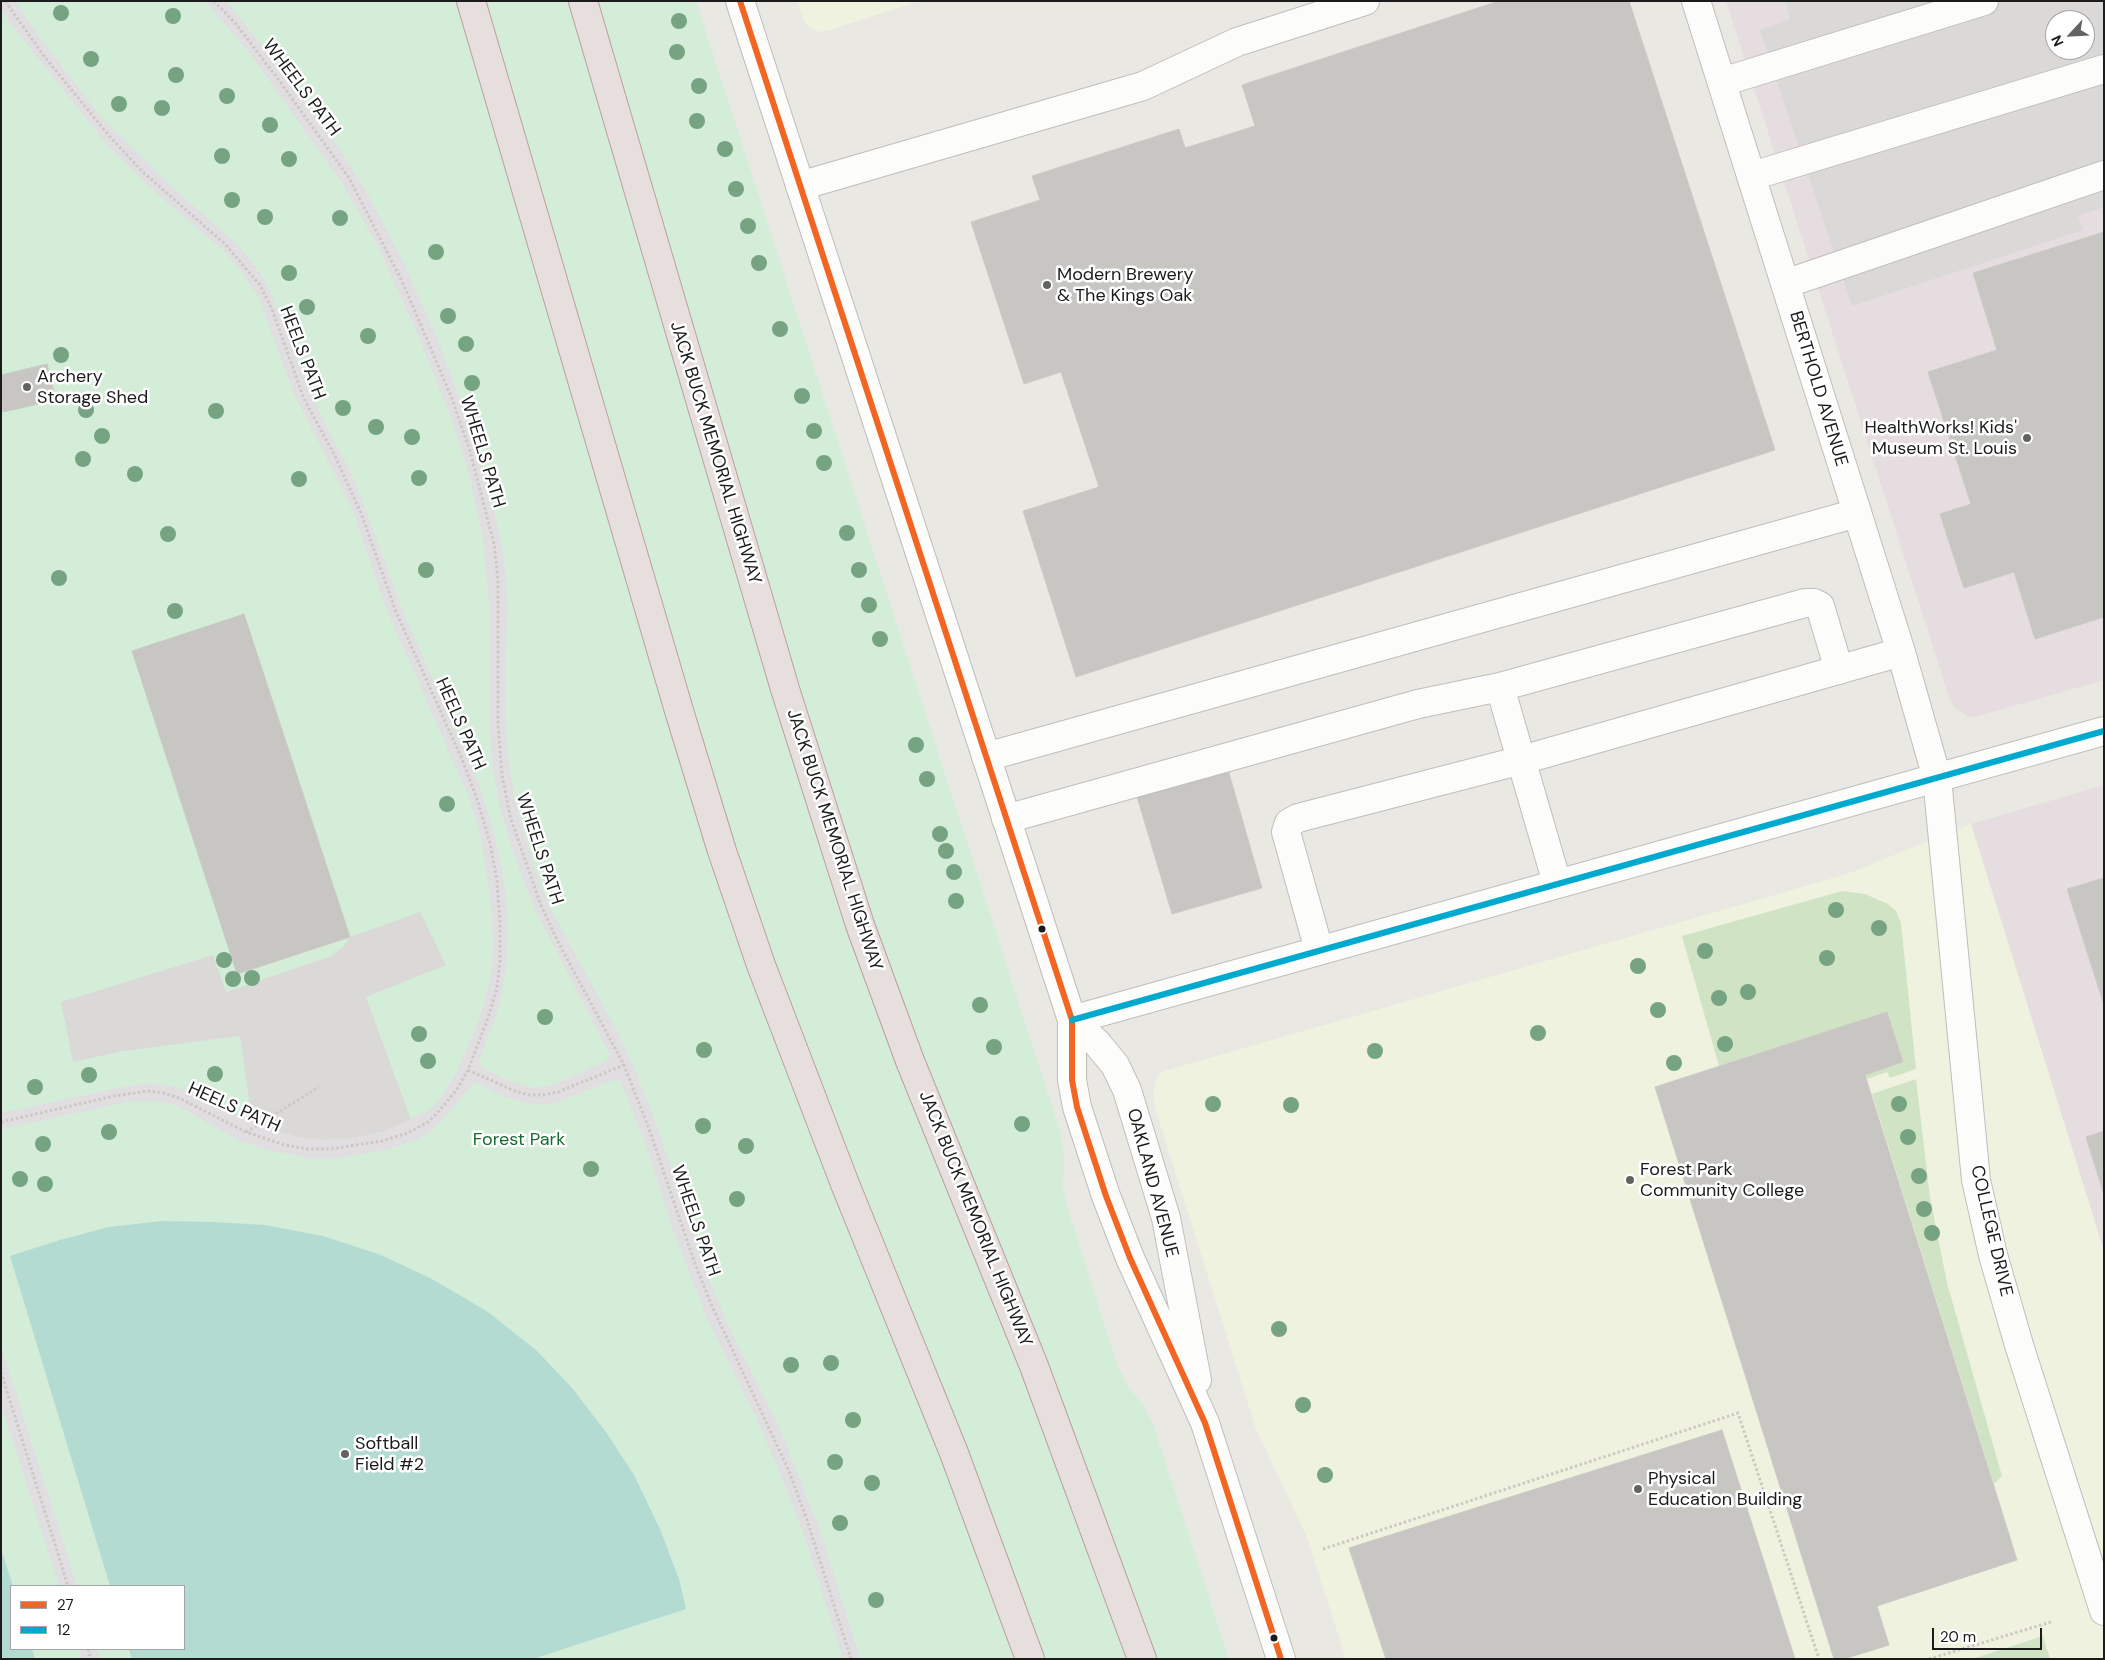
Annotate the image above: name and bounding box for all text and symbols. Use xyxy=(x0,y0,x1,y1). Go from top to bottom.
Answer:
north arrow xyxy=(2045,10,2095,60)
text: N xyxy=(2047,32,2068,49)
street label: WHEELS PATH xyxy=(257,35,345,141)
place label: Modern Brewery & The Kings Oak xyxy=(1057,264,1193,306)
marker: Modern Brewery & The Kings Oak xyxy=(1041,279,1053,291)
street label: HEELS PATH xyxy=(274,303,330,403)
street label: BERTHOLD AVENUE xyxy=(1784,309,1852,469)
street label: JACK BUCK MEMORIAL HIGHWAY xyxy=(665,319,765,587)
place label: Archery Storage Shed xyxy=(37,366,148,408)
marker: Archery Storage Shed xyxy=(21,381,33,393)
street label: WHEELS PATH xyxy=(455,393,509,511)
place label: HealthWorks! Kids' Museum St. Louis xyxy=(1865,417,2017,459)
marker: HealthWorks! Kids' Museum St. Louis xyxy=(2021,432,2033,444)
street label: HEELS PATH xyxy=(430,675,490,773)
street label: JACK BUCK MEMORIAL HIGHWAY xyxy=(781,706,887,974)
street label: WHEELS PATH xyxy=(511,791,567,907)
unlabelled marker xyxy=(1037,924,1047,934)
street label: HEELS PATH xyxy=(185,1078,283,1138)
street label: JACK BUCK MEMORIAL HIGHWAY xyxy=(914,1088,1036,1350)
street label: OAKLAND AVENUE xyxy=(1122,1106,1182,1260)
park label: Forest Park xyxy=(473,1129,565,1151)
place label: Forest Park Community College xyxy=(1640,1159,1804,1202)
street label: WHEELS PATH xyxy=(666,1163,724,1279)
street label: COLLEGE DRIVE xyxy=(1965,1163,2017,1299)
marker: Forest Park Community College xyxy=(1624,1174,1636,1186)
place label: Softball Field #2 xyxy=(355,1433,424,1476)
marker: Softball Field #2 xyxy=(339,1448,351,1460)
place label: Physical Education Building xyxy=(1648,1468,1802,1510)
marker: Physical Education Building xyxy=(1632,1483,1644,1495)
legend xyxy=(10,1585,185,1650)
text: 27 xyxy=(57,1595,73,1615)
scale bar xyxy=(1935,1618,2045,1650)
text: 12 xyxy=(57,1620,70,1640)
text: 20 m xyxy=(1940,1627,1976,1647)
unlabelled marker xyxy=(1269,1633,1279,1643)

